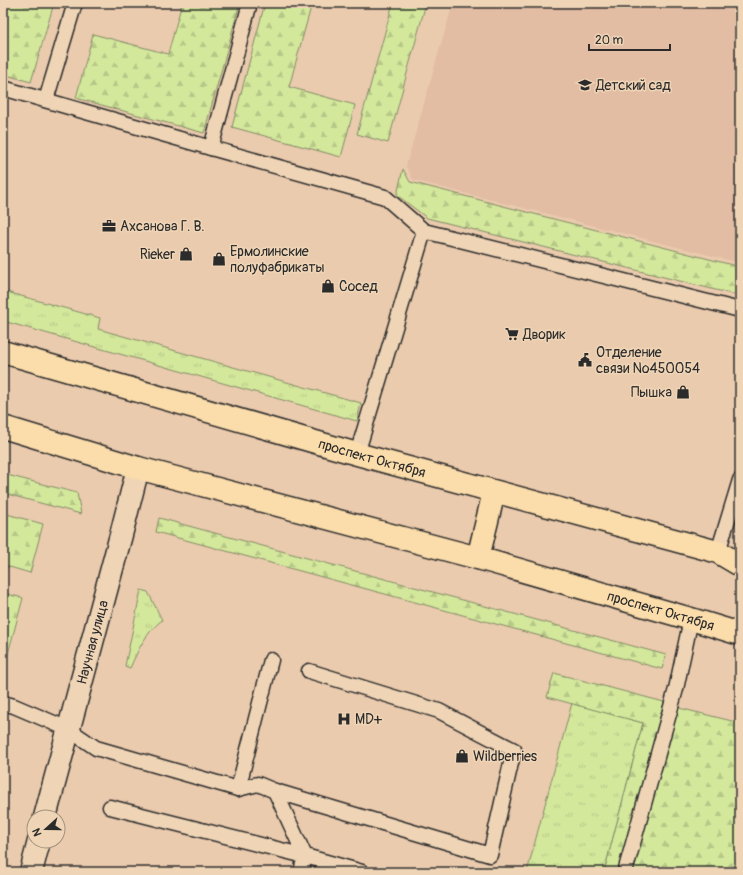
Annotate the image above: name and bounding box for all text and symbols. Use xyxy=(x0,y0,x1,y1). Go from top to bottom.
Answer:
scale bar xyxy=(589,26,670,52)
text: 20 m xyxy=(595,33,624,48)
school or university icon: Детский сад xyxy=(577,77,593,93)
place label: Детский сад xyxy=(595,77,671,94)
office icon: Ахсанова Г. В. xyxy=(101,218,117,234)
place label: Ахсанова Г. В. xyxy=(120,218,204,235)
place label: Ермолинские полуфабрикаты xyxy=(230,243,325,276)
place label: Rieker xyxy=(140,246,175,263)
shop icon: Rieker xyxy=(178,246,194,262)
shop icon: Ермолинские полуфабрикаты xyxy=(211,251,227,267)
shop icon: Сосед xyxy=(320,278,336,294)
place label: Сосед xyxy=(339,278,378,295)
supermarket icon: Дворик xyxy=(504,326,520,342)
place label: Дворик xyxy=(522,326,566,343)
place label: Отделение связи №450054 xyxy=(596,344,700,377)
public building icon: Отделение связи №450054 xyxy=(577,352,593,368)
place label: Пышка xyxy=(631,384,672,401)
shop icon: Пышка xyxy=(675,384,691,400)
street label: проспект Октября xyxy=(316,435,428,481)
street label: проспект Октября xyxy=(605,587,716,634)
street label: Научная улица xyxy=(73,598,112,686)
hospital icon: MD+ xyxy=(336,711,352,727)
place label: MD+ xyxy=(355,711,383,728)
shop icon: Wildberries xyxy=(454,748,470,764)
place label: Wildberries xyxy=(473,748,538,765)
north arrow xyxy=(26,809,66,849)
text: N xyxy=(30,826,45,838)

